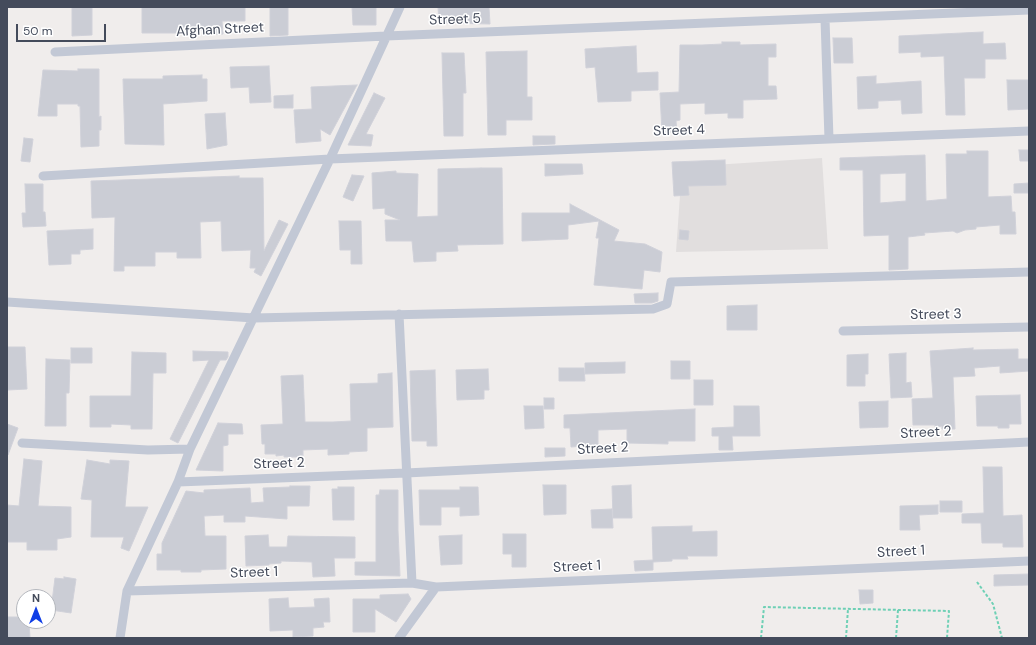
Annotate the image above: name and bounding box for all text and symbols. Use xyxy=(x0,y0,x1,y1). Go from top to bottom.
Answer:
street label: Street 5 xyxy=(429,11,481,29)
scale bar xyxy=(18,16,108,42)
street label: Afghan Street xyxy=(176,19,264,41)
text: 50 m xyxy=(23,23,52,39)
street label: Street 4 xyxy=(653,122,705,140)
street label: Street 3 xyxy=(910,306,962,324)
street label: Street 2 xyxy=(900,423,952,443)
street label: Street 2 xyxy=(577,439,629,459)
street label: Street 2 xyxy=(253,455,305,473)
street label: Street 1 xyxy=(877,542,925,562)
street label: Street 1 xyxy=(553,557,601,577)
street label: Street 1 xyxy=(230,564,278,582)
north arrow xyxy=(16,589,56,629)
text: N xyxy=(32,591,40,605)

